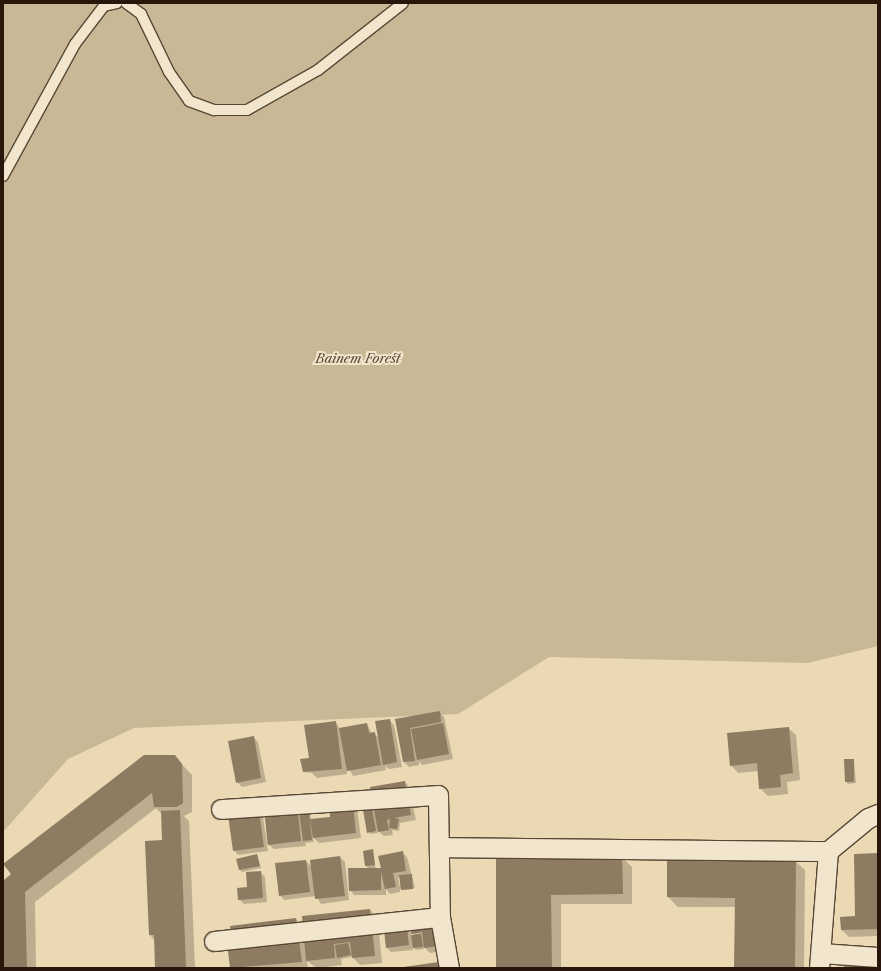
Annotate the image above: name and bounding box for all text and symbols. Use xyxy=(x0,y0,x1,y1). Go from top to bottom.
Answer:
park label: Bainem Forest xyxy=(316,350,400,366)

